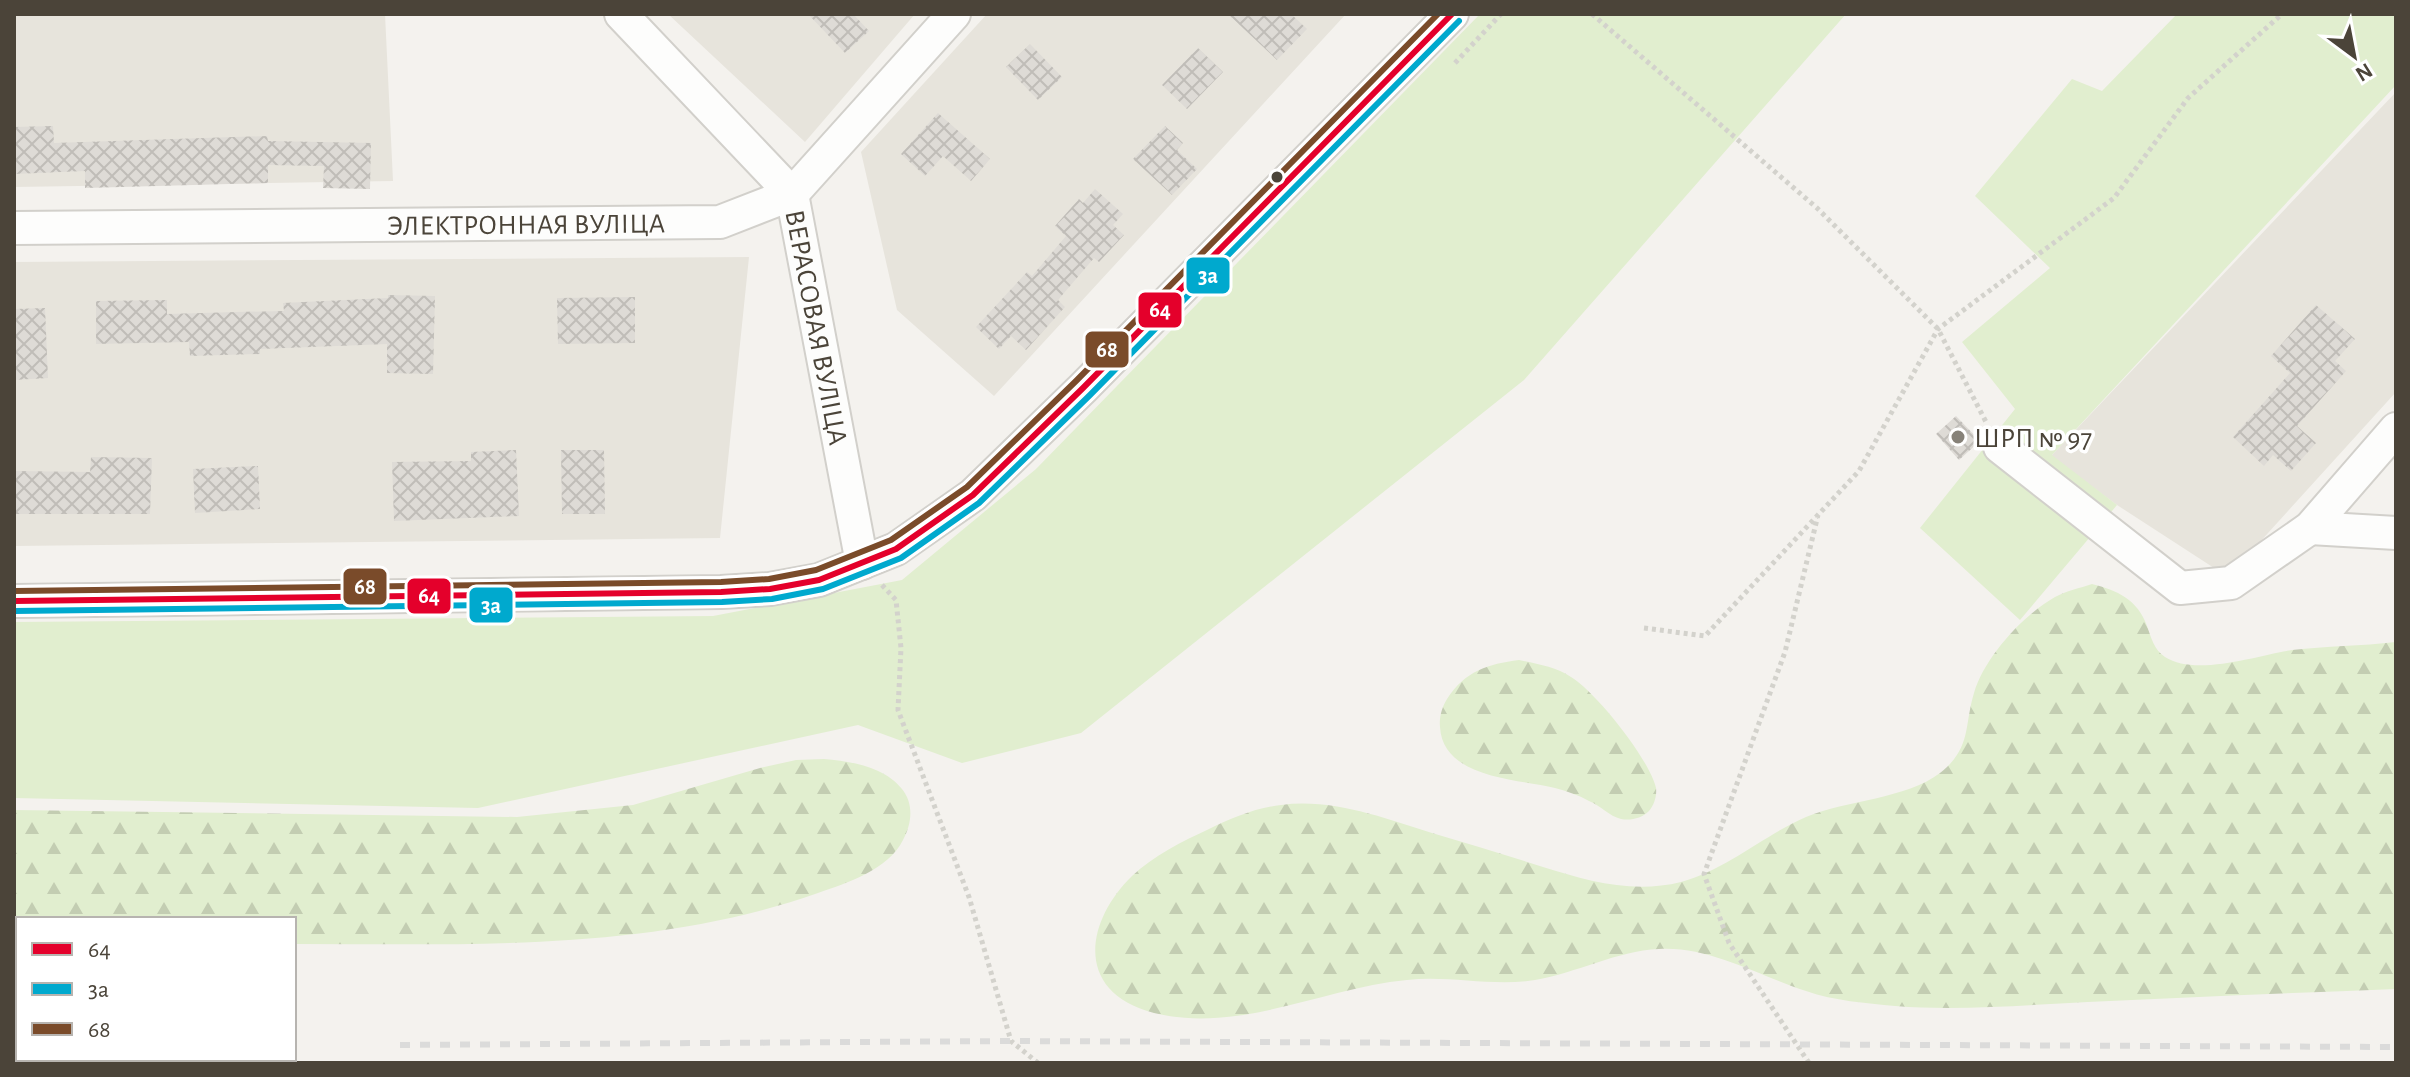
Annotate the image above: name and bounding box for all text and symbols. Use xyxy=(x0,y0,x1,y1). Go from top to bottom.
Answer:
north arrow xyxy=(2314,16,2394,96)
text: N xyxy=(2352,59,2376,85)
unlabelled marker xyxy=(1269,169,1285,185)
street label: ВЕРАСОВАЯ ВУЛІЦА xyxy=(779,208,851,448)
street label: ЭЛЕКТРОННАЯ ВУЛІЦА xyxy=(387,210,665,241)
line badge: 3а xyxy=(1185,256,1231,295)
text: 3а xyxy=(1198,265,1218,287)
line badge: 64 xyxy=(1137,291,1183,329)
text: 64 xyxy=(1149,299,1171,321)
line badge: 68 xyxy=(1084,330,1130,369)
text: 68 xyxy=(1096,339,1118,361)
place label: ШРП № 97 xyxy=(1974,425,2092,453)
marker: ШРП № 97 xyxy=(1949,428,1967,446)
line badge: 68 xyxy=(342,567,388,606)
text: 68 xyxy=(354,576,376,598)
line badge: 64 xyxy=(406,577,452,615)
text: 64 xyxy=(418,585,440,607)
line badge: 3а xyxy=(468,586,514,624)
text: 3а xyxy=(481,595,501,617)
legend xyxy=(16,917,296,1061)
text: 64 xyxy=(88,938,111,962)
text: 3а xyxy=(88,978,109,1002)
text: 68 xyxy=(88,1018,111,1042)

